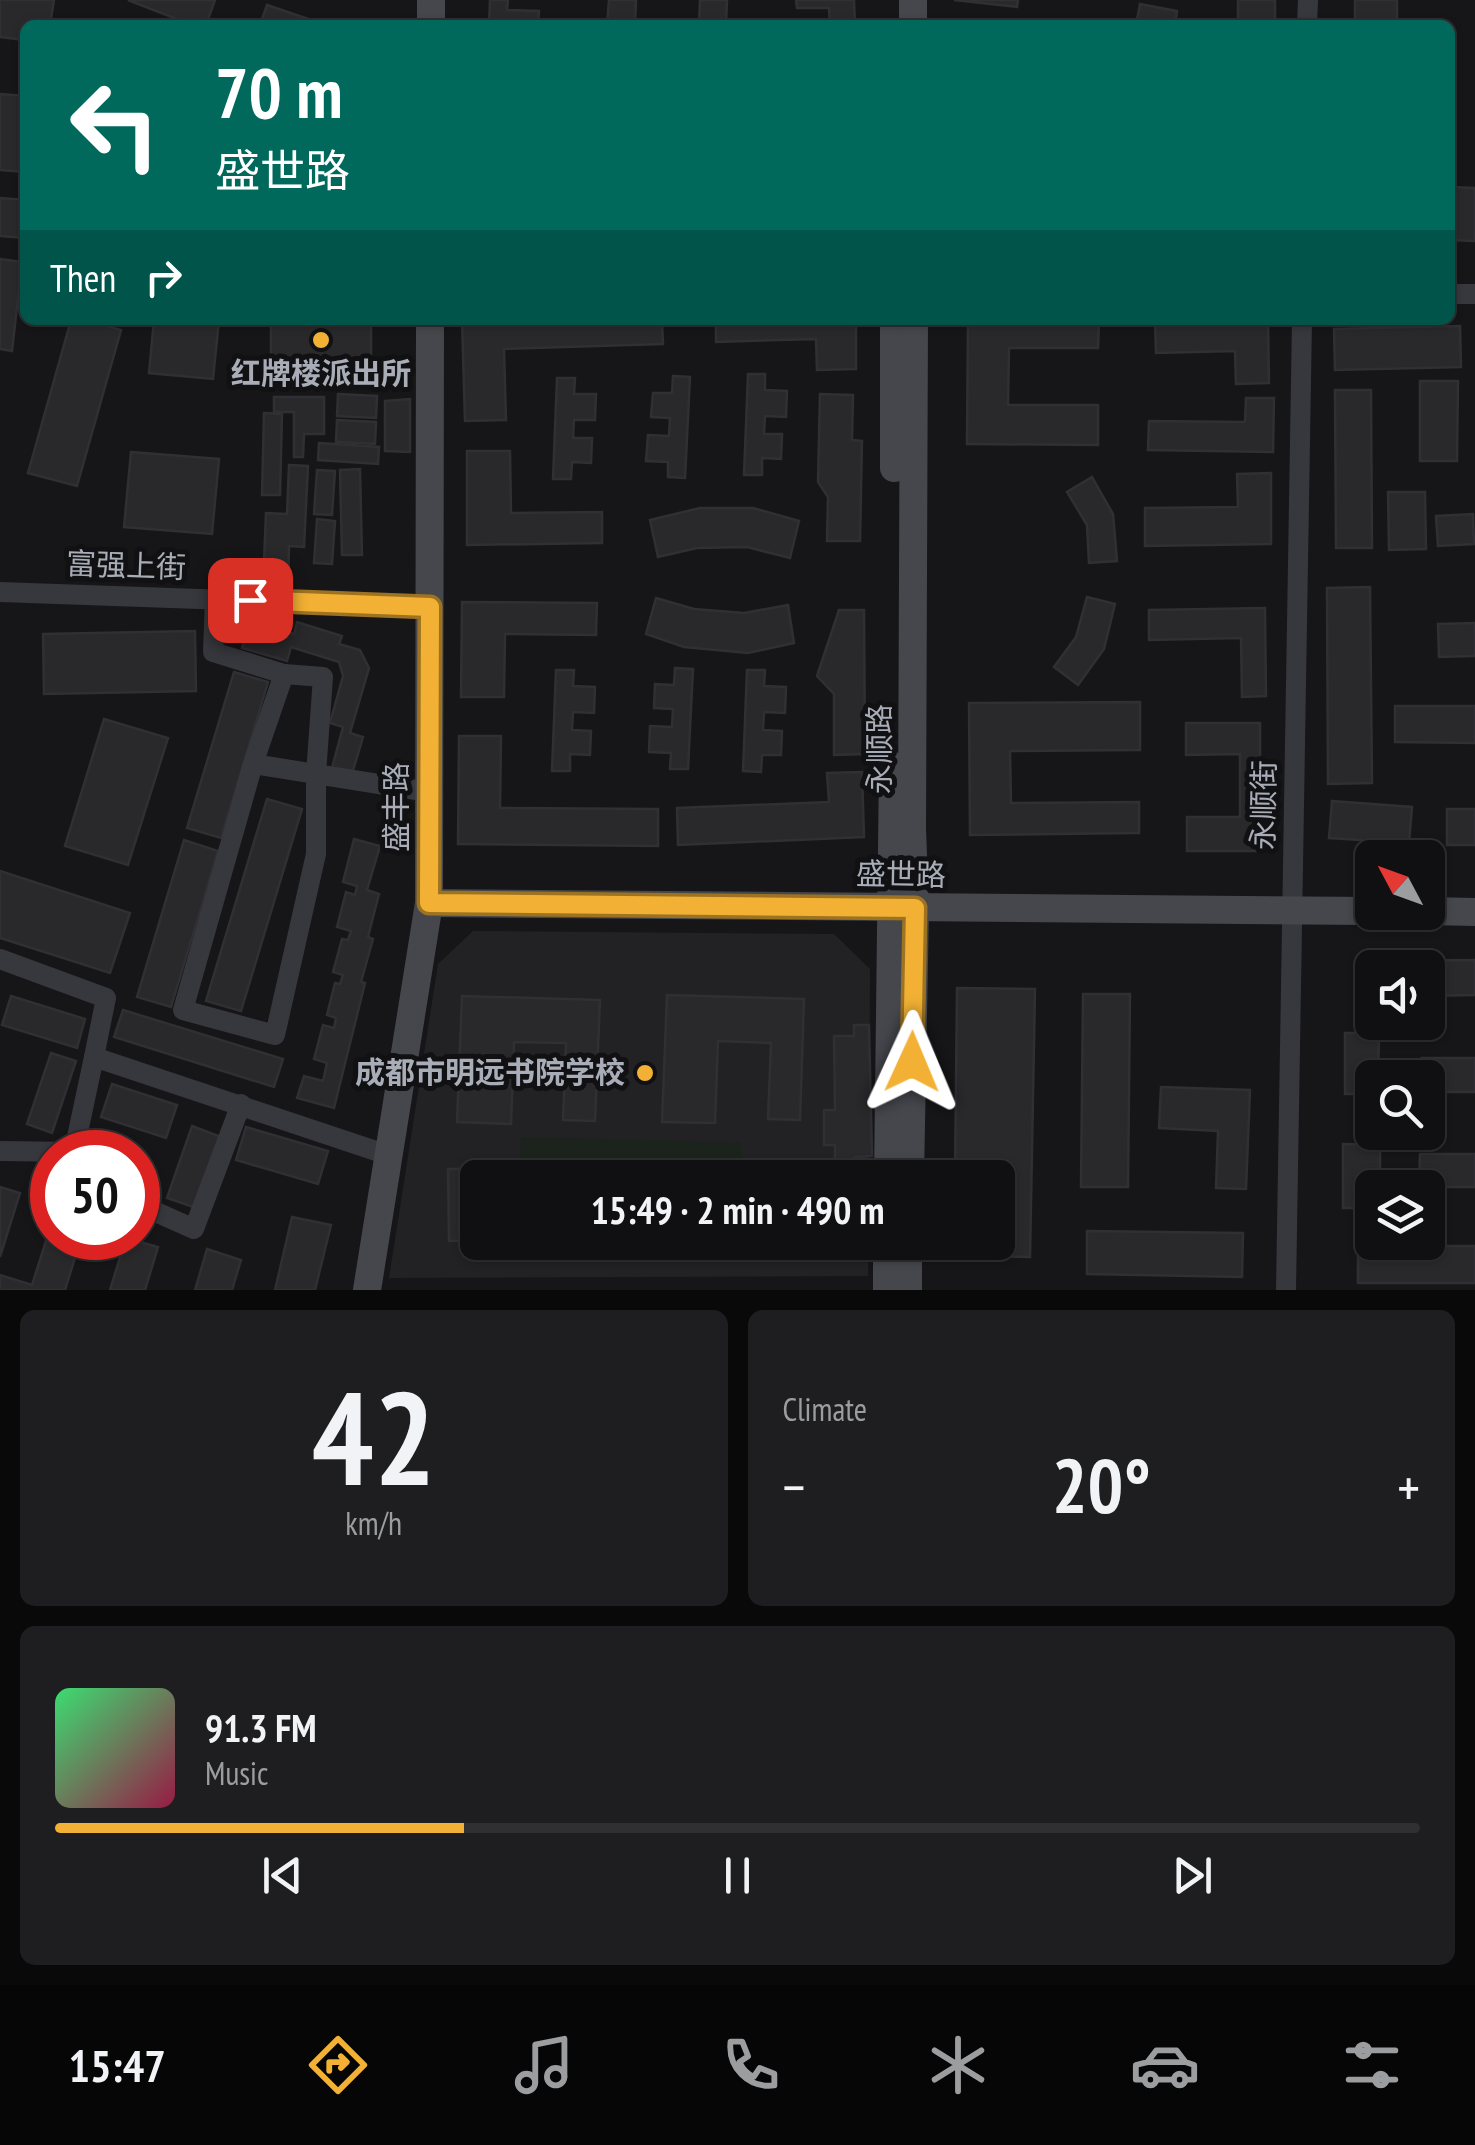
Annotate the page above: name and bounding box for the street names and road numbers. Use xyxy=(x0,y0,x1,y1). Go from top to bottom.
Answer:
street label: 富强上街 xyxy=(65,543,187,586)
street label: 永顺路 xyxy=(859,704,898,794)
street label: 永顺街 xyxy=(1242,760,1283,850)
street label: 盛丰路 xyxy=(376,762,415,852)
street label: 盛世路 xyxy=(856,853,946,894)

